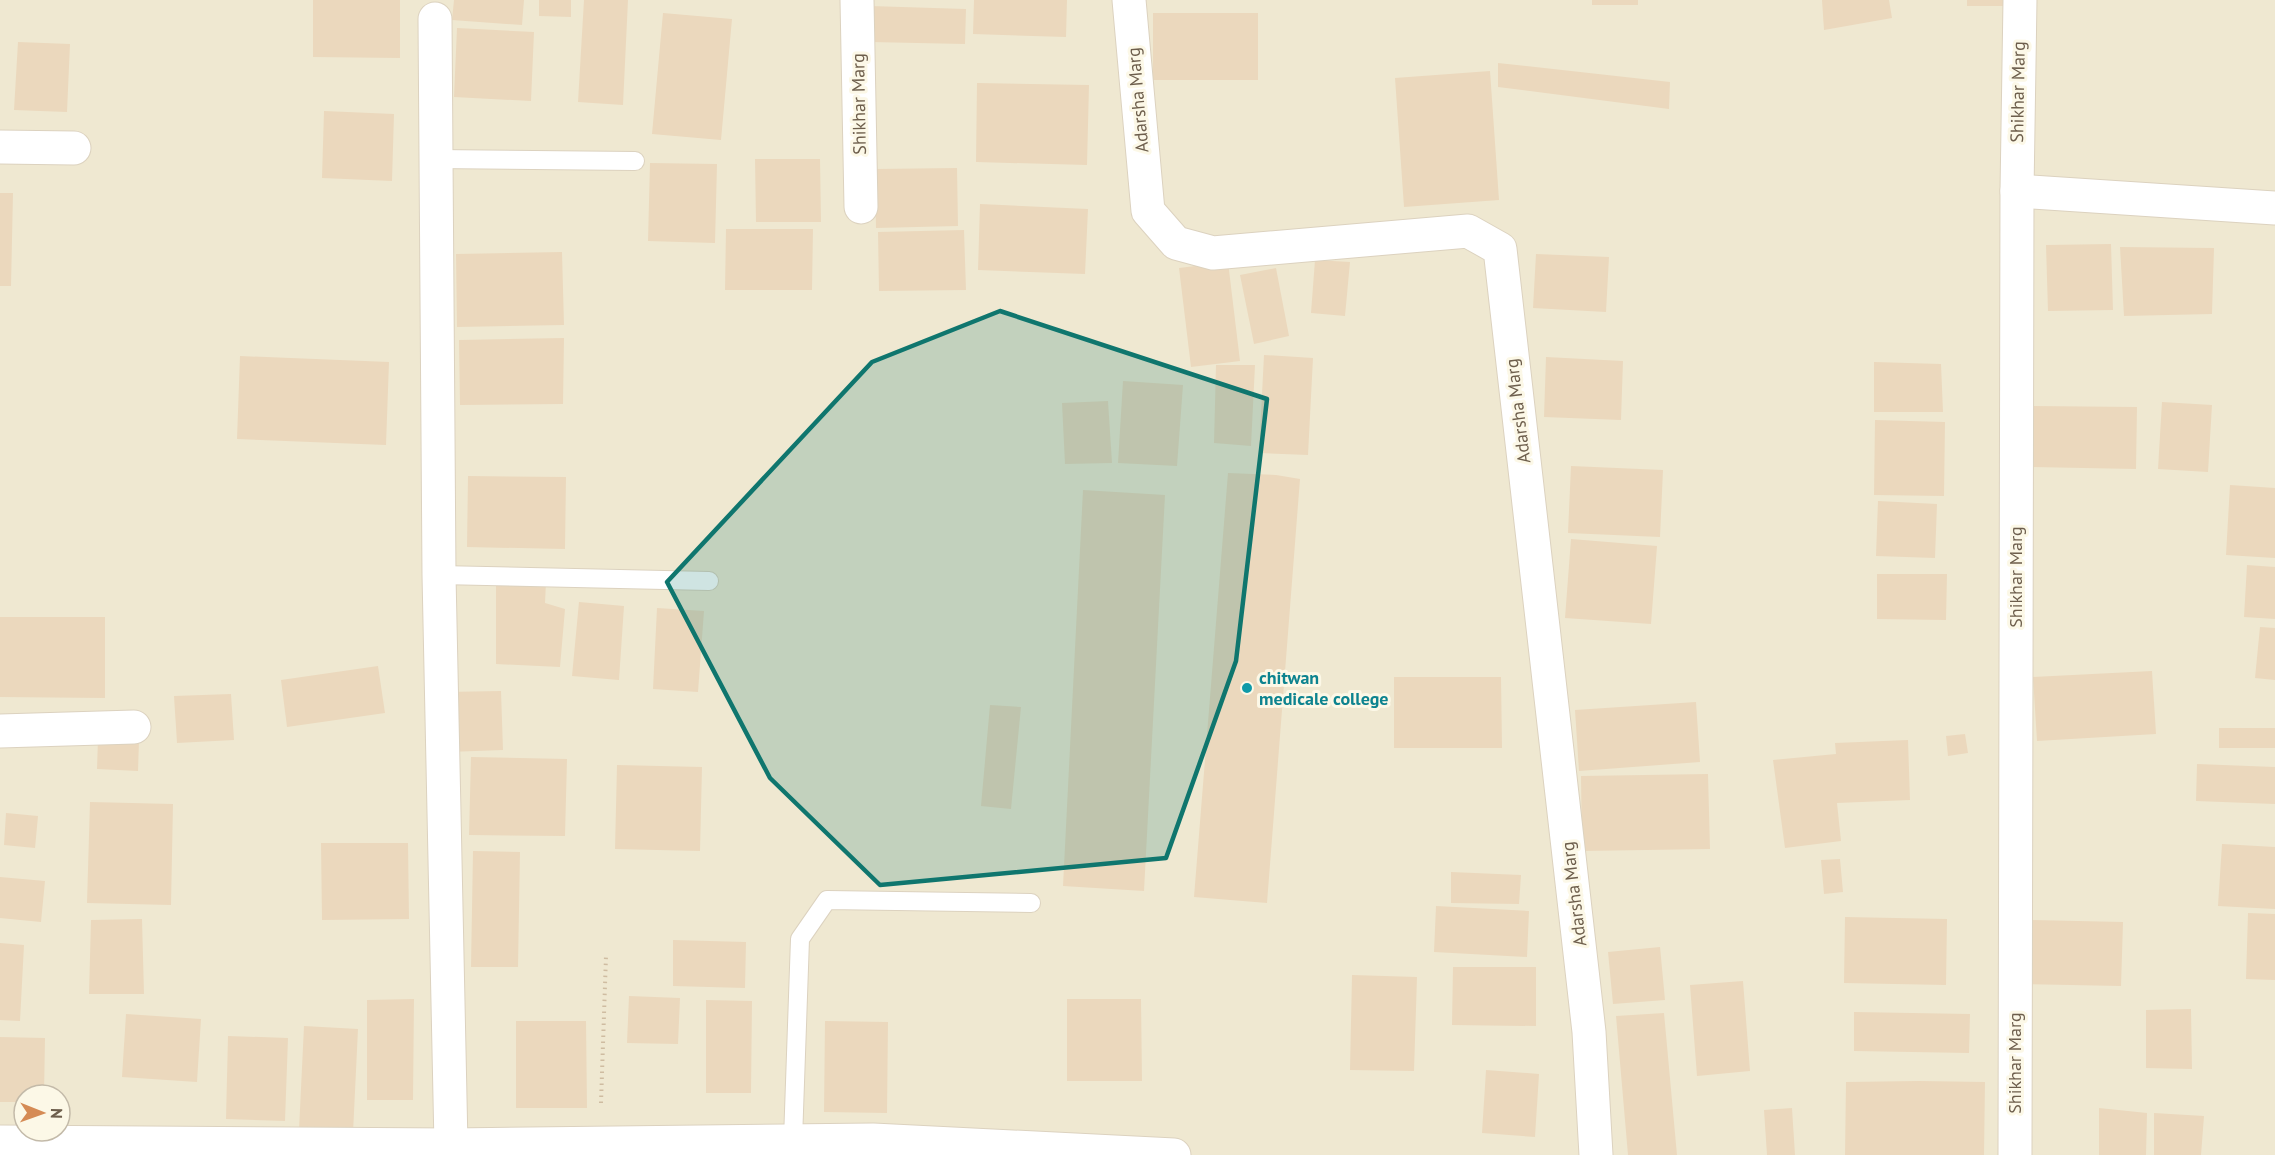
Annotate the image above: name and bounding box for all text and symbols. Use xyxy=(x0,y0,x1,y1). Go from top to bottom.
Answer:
street label: Shikhar Marg xyxy=(2005,41,2030,143)
street label: Adarsha Marg xyxy=(1121,47,1154,154)
street label: Shikhar Marg xyxy=(846,53,871,155)
street label: Adarsha Marg xyxy=(1500,357,1535,465)
street label: Shikhar Marg xyxy=(2004,526,2027,628)
place label: chitwan medicale college xyxy=(1259,666,1388,710)
marker: chitwan medicale college xyxy=(1240,681,1254,695)
street label: Adarsha Marg xyxy=(1556,840,1591,948)
street label: Shikhar Marg xyxy=(2003,1012,2026,1114)
north arrow xyxy=(12,1083,72,1143)
text: N xyxy=(47,1108,67,1119)

